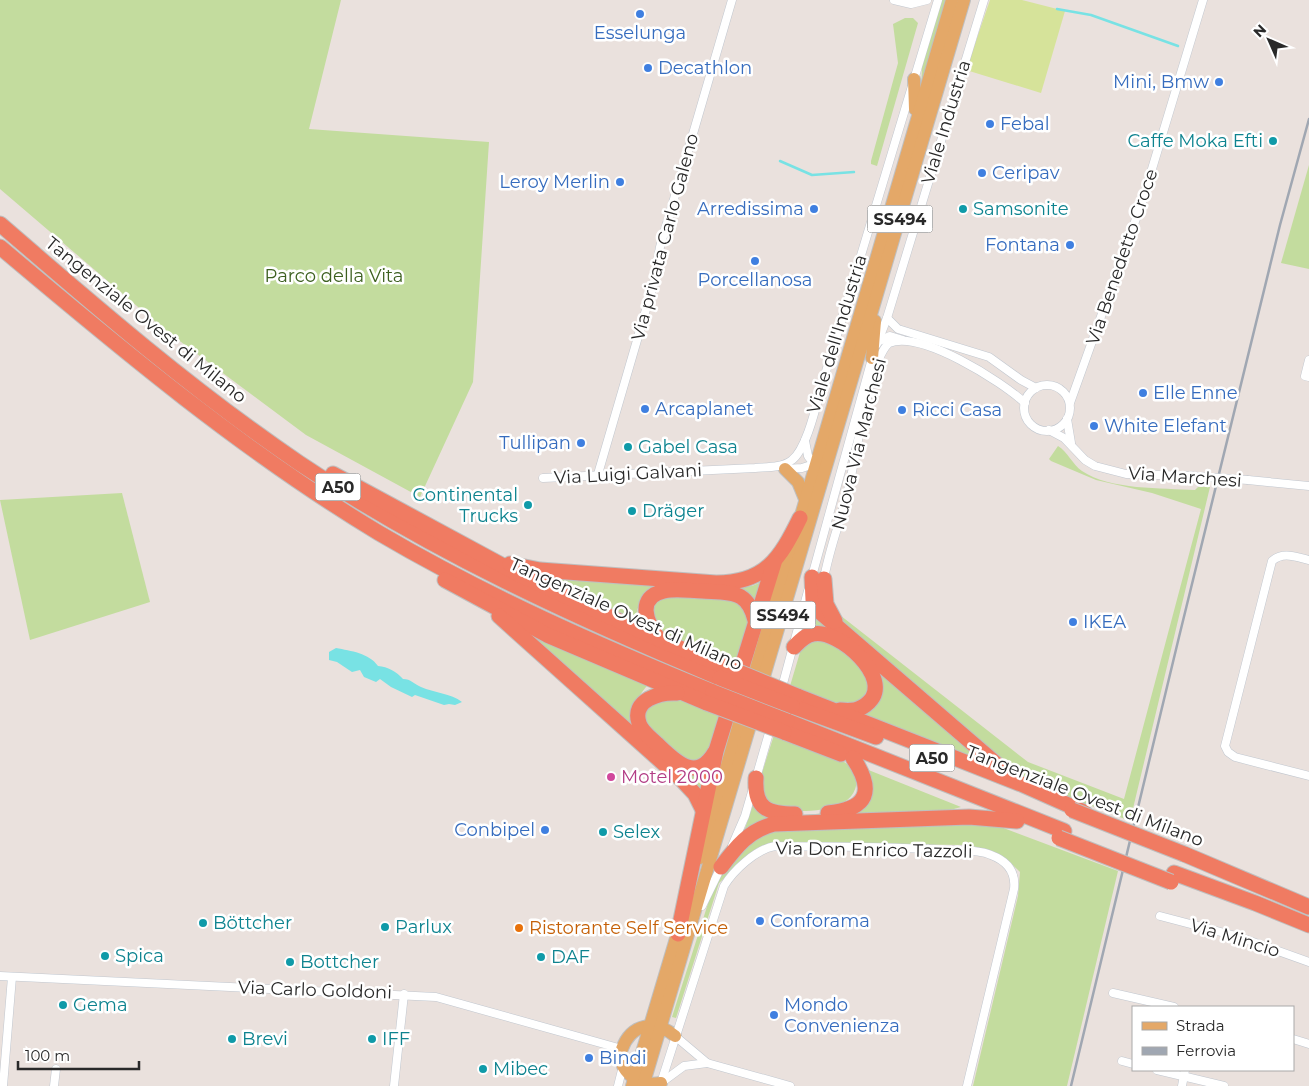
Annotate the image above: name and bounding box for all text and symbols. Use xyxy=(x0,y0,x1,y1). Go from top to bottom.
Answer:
marker: Esselunga xyxy=(634,8,646,20)
north arrow xyxy=(1244,15,1294,65)
text: N xyxy=(1249,20,1270,41)
place label: Esselunga xyxy=(594,22,686,44)
place label: Decathlon xyxy=(658,57,752,79)
street label: Viale Industria xyxy=(917,57,975,187)
marker: Decathlon xyxy=(642,62,654,74)
place label: Mini, Bmw xyxy=(1113,71,1209,93)
marker: Mini, Bmw xyxy=(1213,76,1225,88)
place label: Febal xyxy=(1000,113,1050,135)
marker: Febal xyxy=(984,118,996,130)
place label: Caffe Moka Efti xyxy=(1127,130,1263,152)
street label: Via privata Carlo Galeno xyxy=(627,131,703,343)
marker: Caffe Moka Efti xyxy=(1267,135,1279,147)
place label: Ceripav xyxy=(992,162,1060,184)
street label: Via Benedetto Croce xyxy=(1081,166,1163,348)
marker: Ceripav xyxy=(976,167,988,179)
place label: Leroy Merlin xyxy=(499,171,610,193)
marker: Leroy Merlin xyxy=(614,176,626,188)
place label: Arredissima xyxy=(697,198,804,220)
place label: Samsonite xyxy=(973,198,1069,220)
marker: Arredissima xyxy=(808,203,820,215)
marker: Samsonite xyxy=(957,203,969,215)
road number: SS494 xyxy=(868,205,932,232)
street label: Tangenziale Ovest di Milano xyxy=(41,232,251,408)
place label: Fontana xyxy=(985,234,1060,256)
marker: Fontana xyxy=(1064,239,1076,251)
street label: Viale dell'Industria xyxy=(802,252,872,416)
marker: Porcellanosa xyxy=(749,255,761,267)
park label: Parco della Vita xyxy=(265,265,403,287)
place label: Porcellanosa xyxy=(698,269,812,291)
street label: Nuova Via Marchesi xyxy=(827,356,891,532)
place label: Elle Enne xyxy=(1153,382,1238,404)
marker: Elle Enne xyxy=(1137,387,1149,399)
place label: Arcaplanet xyxy=(655,398,754,420)
place label: Ricci Casa xyxy=(912,399,1002,421)
marker: Arcaplanet xyxy=(639,403,651,415)
marker: Ricci Casa xyxy=(896,404,908,416)
place label: White Elefant xyxy=(1104,415,1227,437)
marker: White Elefant xyxy=(1088,420,1100,432)
place label: Tullipan xyxy=(499,432,571,454)
place label: Gabel Casa xyxy=(638,436,738,458)
marker: Tullipan xyxy=(575,437,587,449)
marker: Gabel Casa xyxy=(622,441,634,453)
street label: Via Luigi Galvani xyxy=(553,459,703,489)
street label: Via Marchesi xyxy=(1127,462,1243,492)
road number: A50 xyxy=(316,474,360,501)
place label: Continental Trucks xyxy=(412,484,518,527)
marker: Continental Trucks xyxy=(522,499,534,511)
place label: Dräger xyxy=(642,500,704,522)
marker: Dräger xyxy=(626,505,638,517)
street label: Tangenziale Ovest di Milano xyxy=(506,553,746,675)
road number: SS494 xyxy=(750,602,816,628)
place label: IKEA xyxy=(1083,611,1126,633)
marker: IKEA xyxy=(1067,616,1079,628)
street label: Tangenziale Ovest di Milano xyxy=(963,741,1207,851)
road number: A50 xyxy=(910,744,954,771)
place label: Motel 2000 xyxy=(621,766,723,788)
marker: Motel 2000 xyxy=(605,771,617,783)
place label: Conbipel xyxy=(454,819,535,841)
place label: Selex xyxy=(613,821,660,843)
marker: Conbipel xyxy=(539,824,551,836)
marker: Selex xyxy=(597,826,609,838)
street label: Via Don Enrico Tazzoli xyxy=(775,837,973,863)
place label: Conforama xyxy=(770,910,870,932)
place label: Böttcher xyxy=(213,912,292,934)
street label: Via Mincio xyxy=(1187,914,1283,962)
marker: Conforama xyxy=(754,915,766,927)
place label: Parlux xyxy=(395,916,452,938)
marker: Böttcher xyxy=(197,917,209,929)
place label: Ristorante Self Service xyxy=(529,917,728,939)
marker: Parlux xyxy=(379,921,391,933)
marker: Ristorante Self Service xyxy=(513,922,525,934)
place label: Spica xyxy=(115,945,164,967)
place label: DAF xyxy=(551,946,590,968)
marker: Spica xyxy=(99,950,111,962)
place label: Bottcher xyxy=(300,951,379,973)
marker: DAF xyxy=(535,951,547,963)
marker: Bottcher xyxy=(284,956,296,968)
street label: Via Carlo Goldoni xyxy=(238,976,392,1004)
place label: Gema xyxy=(73,994,128,1016)
place label: Mondo Convenienza xyxy=(784,994,900,1037)
marker: Gema xyxy=(57,999,69,1011)
legend xyxy=(1132,1006,1294,1071)
marker: Mondo Convenienza xyxy=(768,1009,780,1021)
text: Strada xyxy=(1176,1016,1225,1035)
place label: Brevi xyxy=(242,1028,288,1050)
place label: IFF xyxy=(382,1028,410,1050)
marker: Brevi xyxy=(226,1033,238,1045)
marker: IFF xyxy=(366,1033,378,1045)
scale bar xyxy=(18,1038,139,1070)
text: Ferrovia xyxy=(1176,1041,1236,1060)
text: 100 m xyxy=(25,1046,70,1065)
place label: Bindi xyxy=(599,1047,647,1069)
marker: Bindi xyxy=(583,1052,595,1064)
place label: Mibec xyxy=(493,1058,548,1080)
marker: Mibec xyxy=(477,1063,489,1075)

